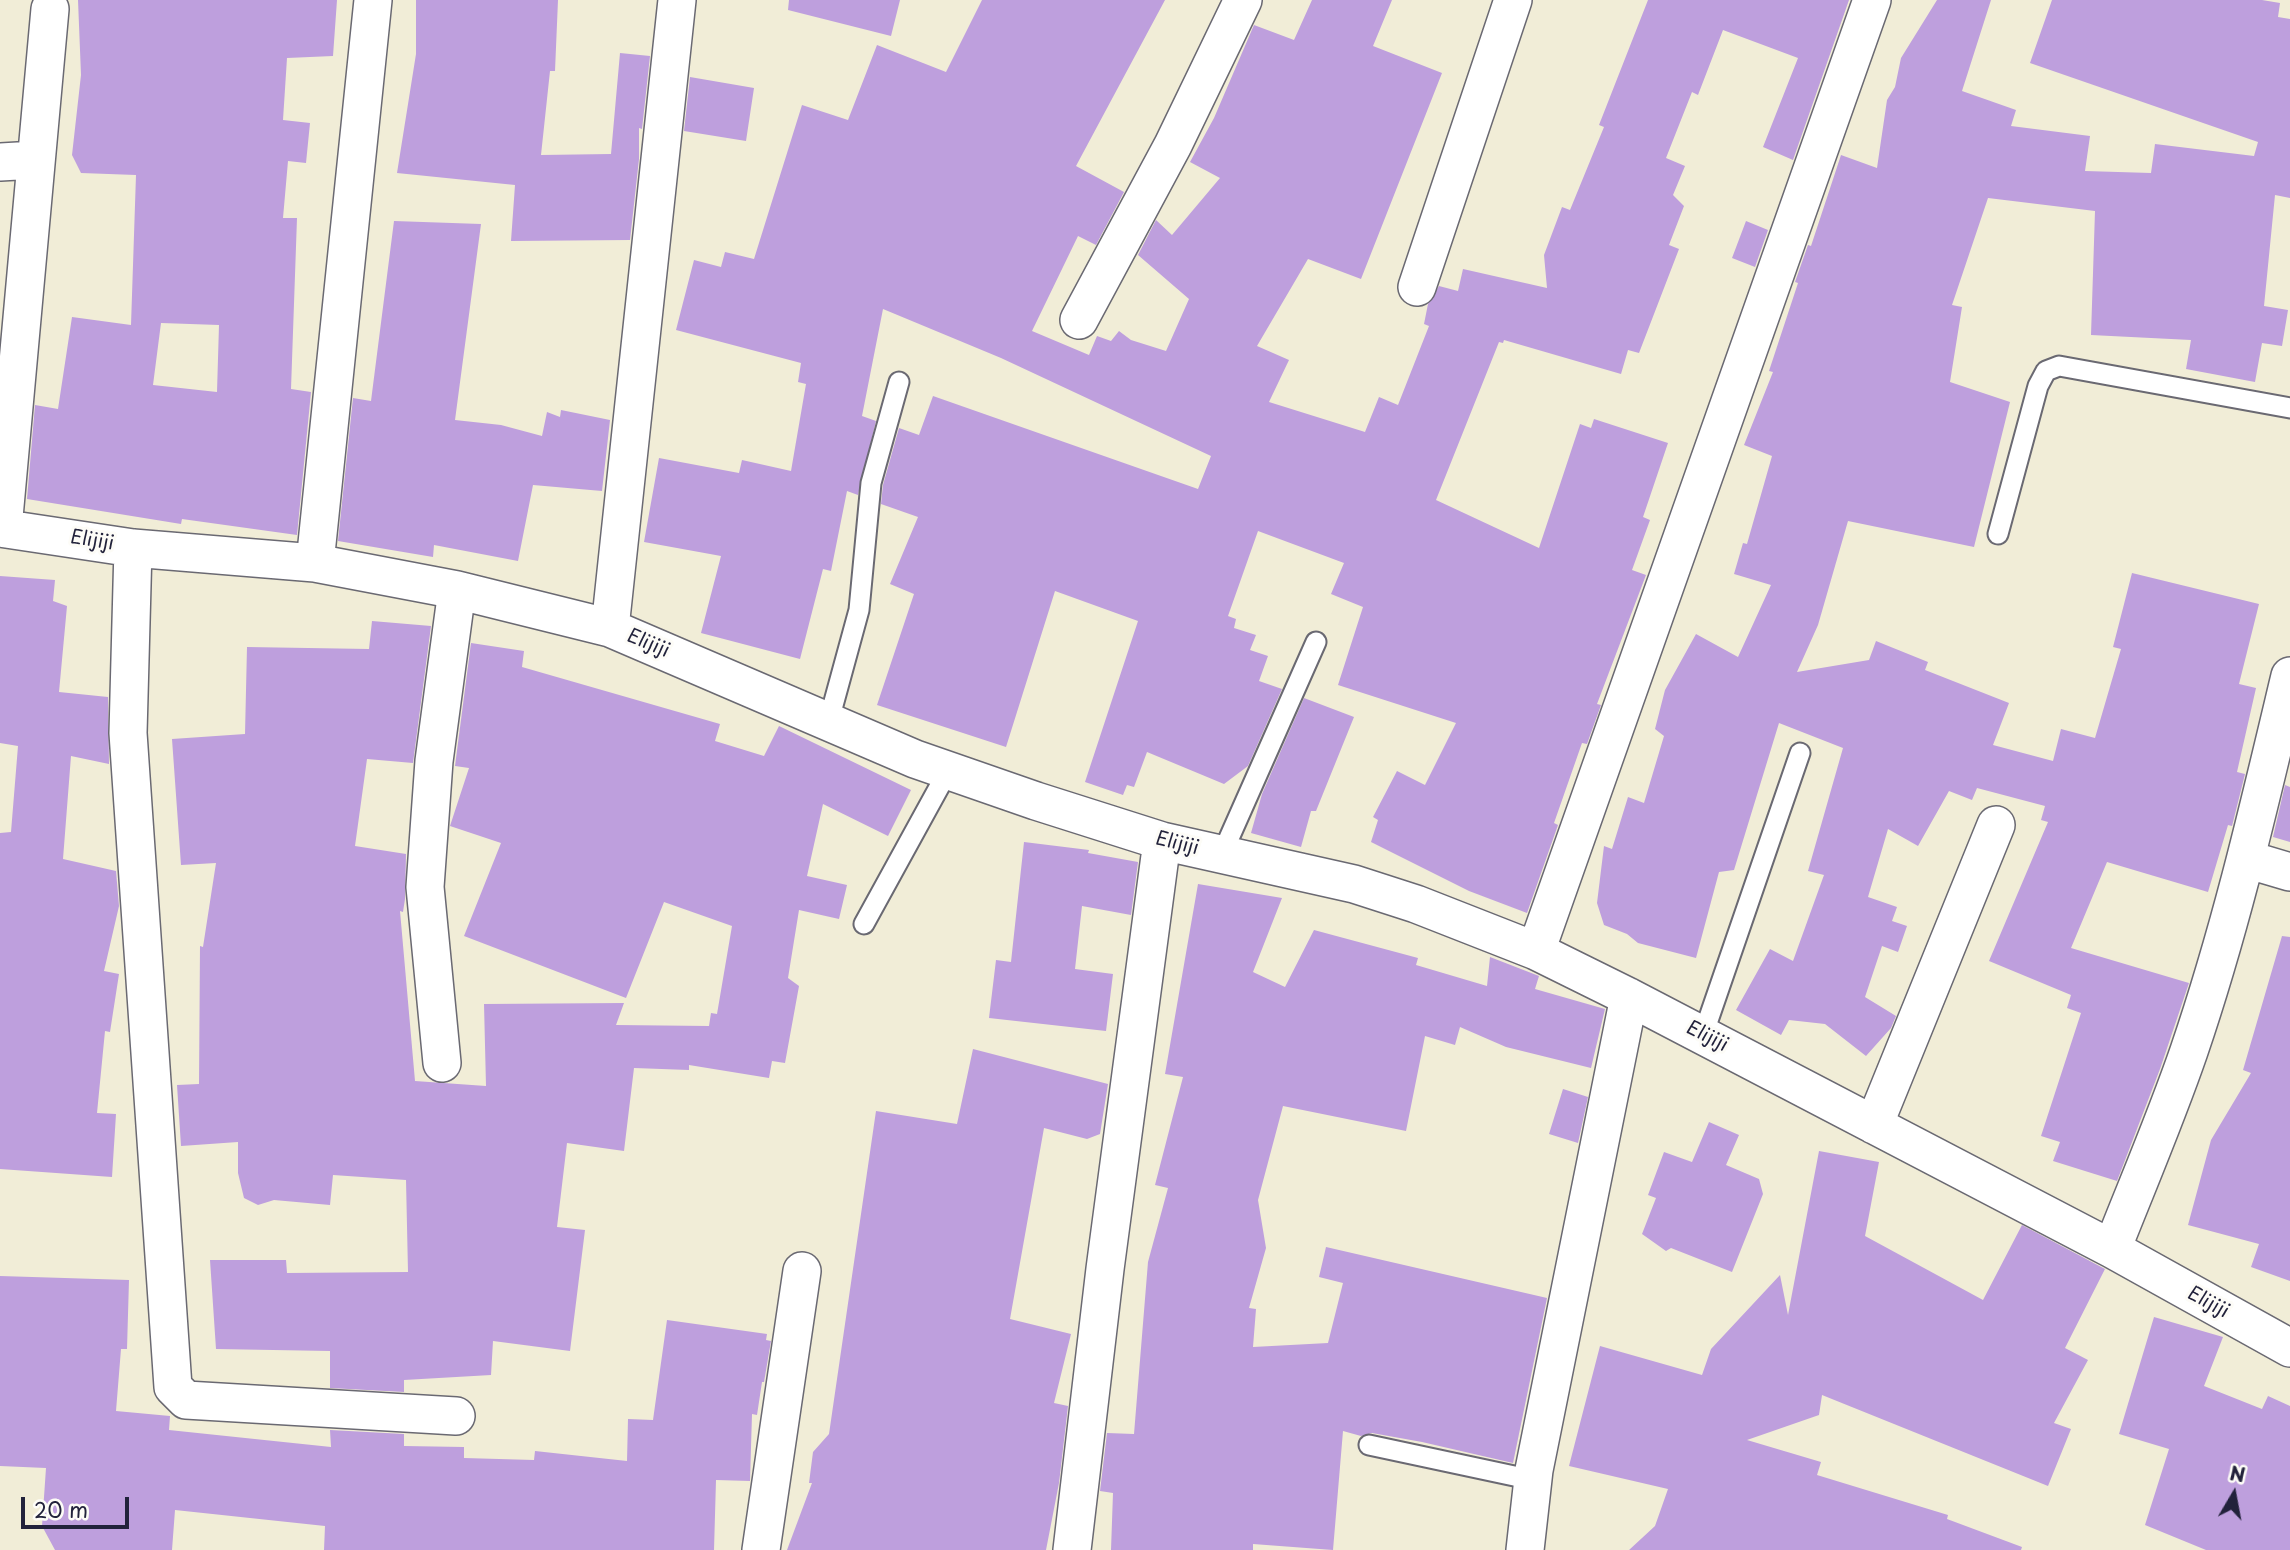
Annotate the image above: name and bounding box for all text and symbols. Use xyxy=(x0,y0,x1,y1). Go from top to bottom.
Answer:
street label: Elijiji xyxy=(68,526,116,556)
street label: Elijiji xyxy=(623,625,673,663)
street label: Elijiji xyxy=(1153,828,1201,860)
street label: Elijiji xyxy=(1682,1017,1732,1057)
street label: Elijiji xyxy=(2183,1282,2233,1324)
text: N xyxy=(2228,1458,2247,1488)
north arrow xyxy=(2199,1459,2269,1529)
scale bar xyxy=(24,1484,133,1528)
text: 20 m xyxy=(34,1493,88,1525)

